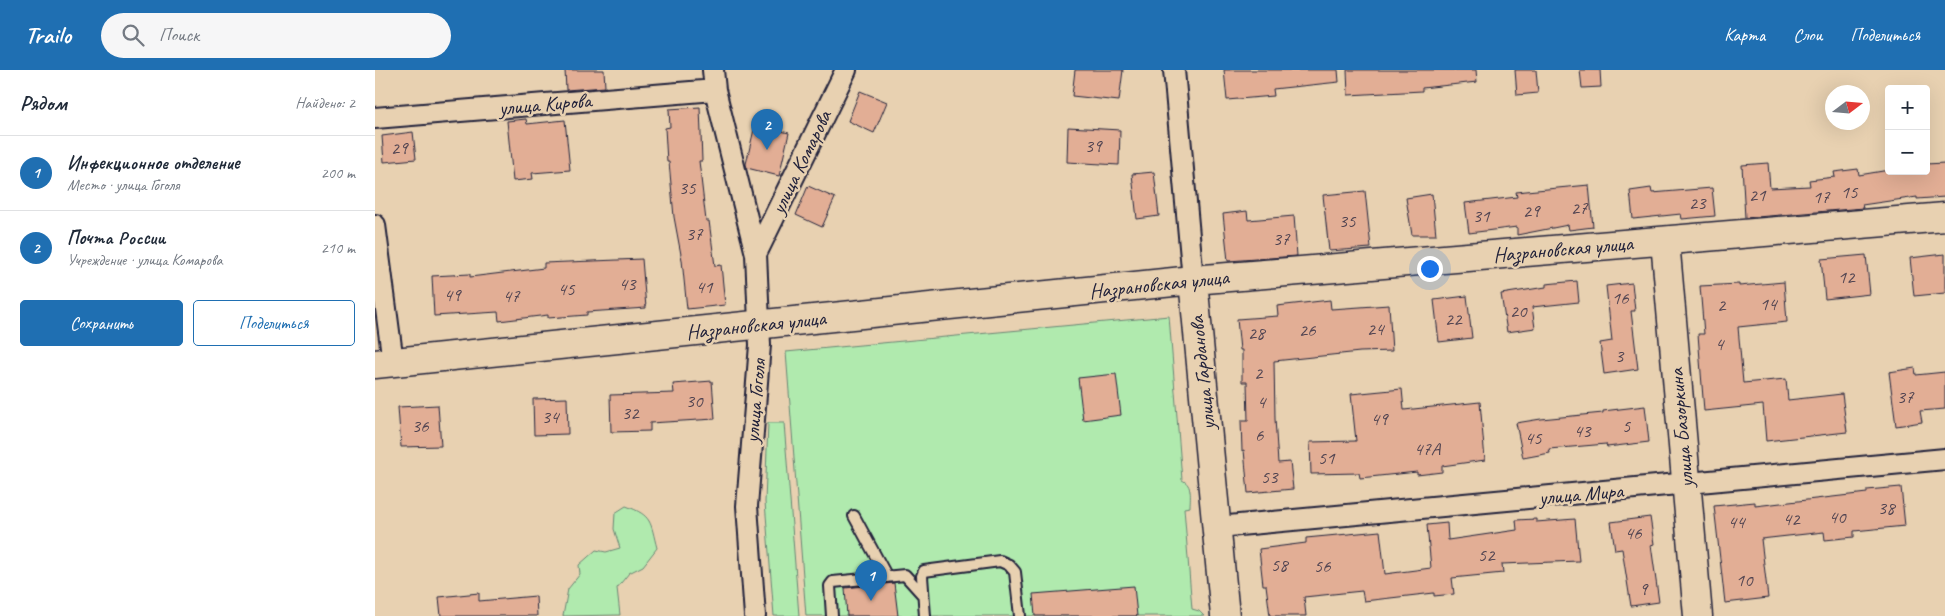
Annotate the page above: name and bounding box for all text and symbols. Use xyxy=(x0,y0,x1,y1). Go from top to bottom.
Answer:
search box xyxy=(101,13,451,58)
text: Trailo xyxy=(25,20,71,50)
icon: search xyxy=(119,21,147,49)
text: Поиск xyxy=(159,23,199,47)
text: Карта xyxy=(1724,24,1765,46)
text: Слои xyxy=(1793,24,1822,46)
text: Поделиться xyxy=(1850,24,1920,46)
north arrow xyxy=(1825,85,1870,130)
map controls xyxy=(1885,85,1930,175)
button: + xyxy=(1885,85,1930,130)
street label: улица Кирова xyxy=(496,87,595,121)
text: Рядом xyxy=(20,90,67,116)
text: Найдено: 2 xyxy=(295,93,355,113)
street label: улица Комарова xyxy=(764,104,838,220)
pin: 2 xyxy=(751,109,783,150)
button: − xyxy=(1885,130,1930,175)
house number: 39 xyxy=(1084,134,1103,158)
house number: 29 xyxy=(390,136,409,160)
text: Инфекционное отделение xyxy=(67,151,239,175)
text: 1 xyxy=(32,163,40,183)
text: 200 m xyxy=(321,163,355,183)
text: Место · улица Гоголя xyxy=(67,175,180,195)
house number: 35 xyxy=(678,176,697,200)
house number: 15 xyxy=(1840,180,1859,204)
house number: 21 xyxy=(1748,183,1767,207)
house number: 17 xyxy=(1812,185,1831,209)
house number: 23 xyxy=(1688,191,1707,215)
house number: 27 xyxy=(1570,196,1589,220)
house number: 29 xyxy=(1522,199,1541,223)
house number: 31 xyxy=(1472,204,1491,228)
house number: 35 xyxy=(1338,209,1357,233)
house number: 37 xyxy=(685,222,704,246)
text: Почта России xyxy=(67,226,166,250)
house number: 37 xyxy=(1272,227,1291,251)
street label: Назрановская улица xyxy=(1492,230,1636,269)
text: 2 xyxy=(32,238,40,258)
text: 210 m xyxy=(321,238,355,258)
text: Учреждение · улица Комарова xyxy=(67,250,223,270)
your location xyxy=(1417,256,1443,282)
street label: Назрановская улица xyxy=(1088,264,1232,305)
house number: 12 xyxy=(1837,265,1856,289)
house number: 43 xyxy=(618,272,637,296)
house number: 41 xyxy=(695,275,714,299)
house number: 45 xyxy=(557,277,576,301)
house number: 49 xyxy=(443,283,462,307)
house number: 47 xyxy=(502,284,521,308)
house number: 16 xyxy=(1611,286,1630,310)
house number: 14 xyxy=(1759,292,1779,316)
house number: 2 xyxy=(1717,293,1727,317)
house number: 20 xyxy=(1509,299,1528,323)
button: Сохранить xyxy=(20,300,183,346)
button: Поделиться xyxy=(193,300,355,346)
street label: Назрановская улица xyxy=(685,305,829,346)
house number: 22 xyxy=(1444,307,1463,331)
street label: улица Гарданова xyxy=(1183,313,1221,433)
house number: 24 xyxy=(1366,317,1386,341)
house number: 26 xyxy=(1298,318,1317,342)
house number: 28 xyxy=(1247,321,1267,345)
house number: 4 xyxy=(1715,332,1726,356)
house number: 3 xyxy=(1615,344,1625,368)
street label: улица Гоголя xyxy=(738,356,772,446)
house number: 2 xyxy=(1254,361,1264,385)
street label: улица Базоркина xyxy=(1663,366,1699,491)
house number: 37 xyxy=(1896,385,1915,409)
house number: 30 xyxy=(685,389,704,413)
house number: 4 xyxy=(1257,390,1268,414)
house number: 32 xyxy=(621,401,640,425)
house number: 34 xyxy=(541,405,561,429)
house number: 49 xyxy=(1370,407,1389,431)
house number: 36 xyxy=(411,414,430,438)
house number: 5 xyxy=(1622,414,1632,438)
house number: 43 xyxy=(1573,419,1592,443)
house number: 6 xyxy=(1255,423,1265,447)
house number: 45 xyxy=(1524,426,1543,450)
house number: 47А xyxy=(1414,437,1442,461)
house number: 51 xyxy=(1317,446,1336,470)
house number: 53 xyxy=(1260,465,1279,489)
street label: улица Мира xyxy=(1536,477,1626,511)
house number: 38 xyxy=(1877,496,1897,520)
house number: 40 xyxy=(1828,505,1847,529)
house number: 42 xyxy=(1782,507,1801,531)
house number: 44 xyxy=(1727,510,1747,534)
house number: 46 xyxy=(1624,521,1643,545)
house number: 52 xyxy=(1477,543,1496,567)
house number: 58 xyxy=(1270,553,1290,577)
house number: 56 xyxy=(1313,554,1332,578)
pin: 1 xyxy=(855,560,887,601)
house number: 10 xyxy=(1735,568,1754,592)
house number: 9 xyxy=(1639,577,1649,601)

